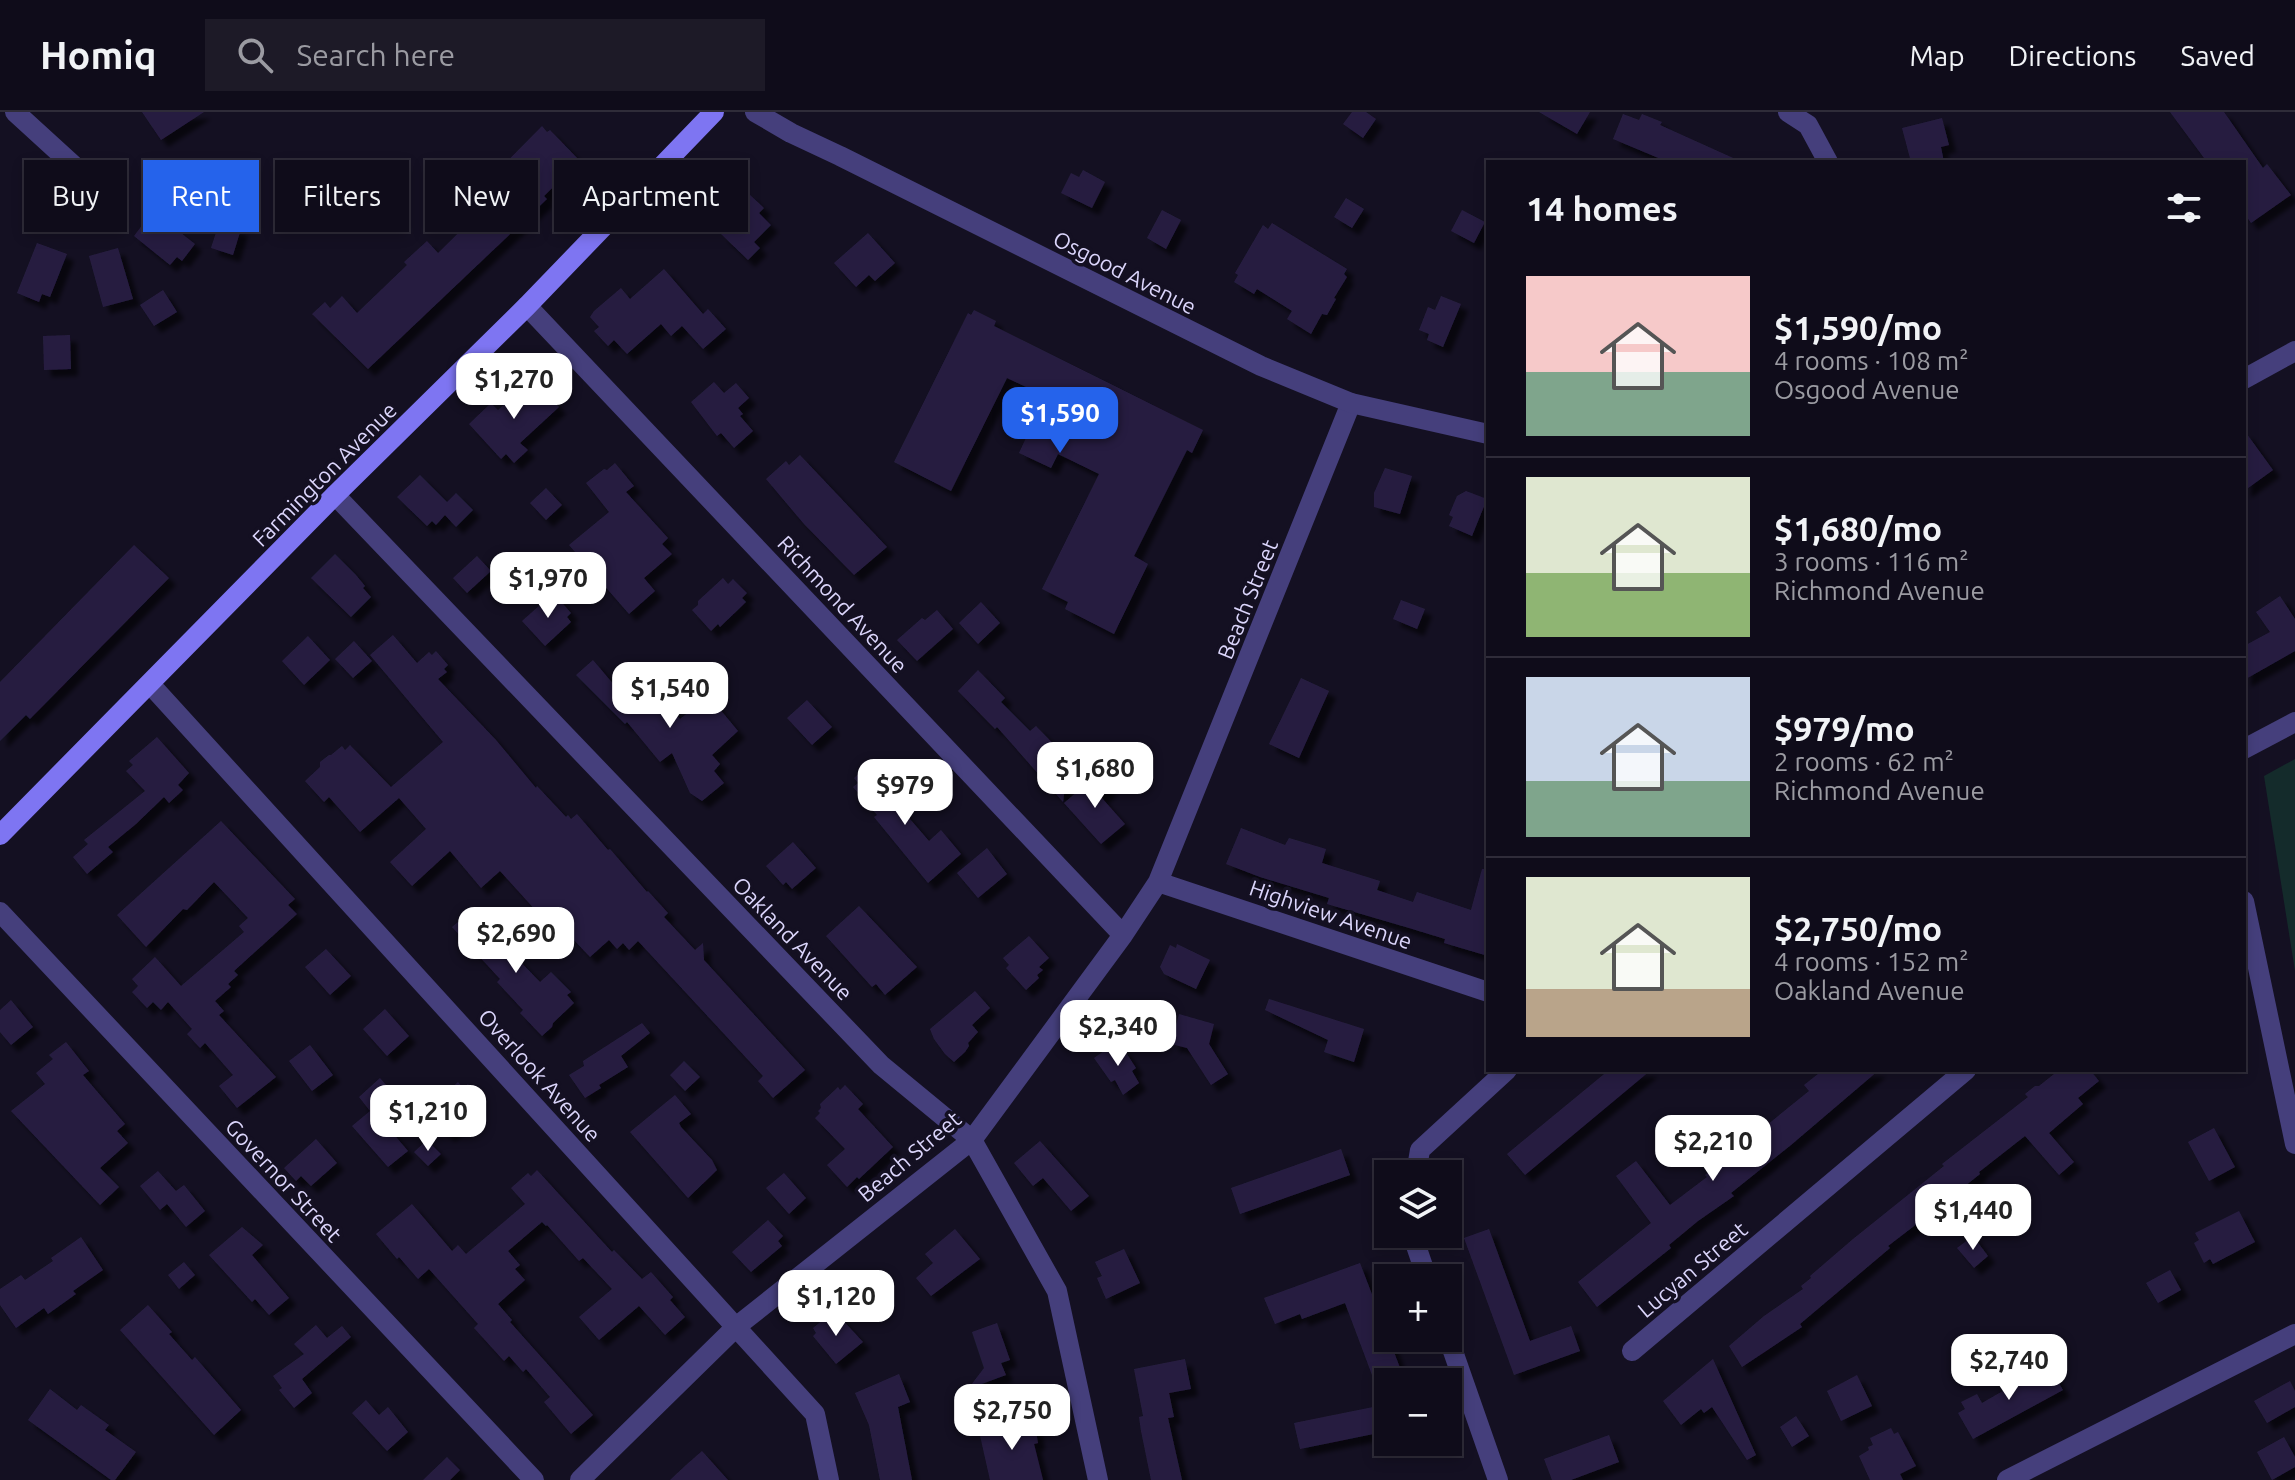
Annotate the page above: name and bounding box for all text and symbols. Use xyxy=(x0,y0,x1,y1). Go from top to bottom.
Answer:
search box xyxy=(205,19,765,91)
icon: search xyxy=(233,33,277,77)
text: Homiq xyxy=(40,34,157,76)
text: Search here xyxy=(297,38,455,72)
text: Map xyxy=(1909,40,1965,71)
text: Directions xyxy=(2009,40,2136,71)
text: Saved xyxy=(2180,40,2255,71)
chip: Buy xyxy=(24,160,127,232)
chip: Rent xyxy=(143,160,259,232)
chip: Filters xyxy=(275,160,409,232)
chip: New xyxy=(425,160,538,232)
chip: Apartment xyxy=(554,160,748,232)
icon: filters xyxy=(2162,186,2206,230)
text: 14 homes xyxy=(1526,189,1678,227)
street label: Osgood Avenue xyxy=(1049,225,1201,319)
icon: home xyxy=(1590,308,1686,404)
text: $1,590/mo xyxy=(1774,308,1942,346)
text: 4 rooms · 108 m² xyxy=(1774,346,1969,375)
pin: $1,270 xyxy=(449,353,579,421)
text: $1,270 xyxy=(474,364,554,393)
text: Osgood Avenue xyxy=(1774,375,1960,404)
pin: $1,590 xyxy=(995,387,1125,455)
street label: Farmington Avenue xyxy=(247,397,401,551)
text: $1,590 xyxy=(1020,398,1100,427)
icon: home xyxy=(1590,509,1686,605)
text: $1,680/mo xyxy=(1774,509,1942,547)
street label: Richmond Avenue xyxy=(773,530,913,678)
street label: Beach Street xyxy=(1212,535,1282,662)
text: 3 rooms · 116 m² xyxy=(1774,547,1969,576)
pin: $1,970 xyxy=(483,552,613,620)
text: $1,970 xyxy=(508,563,588,592)
text: Richmond Avenue xyxy=(1774,576,1985,605)
pin: $1,540 xyxy=(605,662,735,730)
text: $1,540 xyxy=(630,673,710,702)
icon: home xyxy=(1590,709,1686,805)
text: $979/mo xyxy=(1774,709,1915,747)
pin: $1,680 xyxy=(1030,742,1160,810)
text: 2 rooms · 62 m² xyxy=(1774,747,1954,776)
text: $1,680 xyxy=(1055,753,1135,782)
pin: $979 xyxy=(858,759,952,827)
text: $979 xyxy=(876,770,934,799)
text: Richmond Avenue xyxy=(1774,776,1985,805)
street label: Oakland Avenue xyxy=(728,871,858,1005)
street label: Highview Avenue xyxy=(1246,874,1416,954)
pin: $2,690 xyxy=(451,907,581,975)
icon: home xyxy=(1590,909,1686,1005)
text: $2,750/mo xyxy=(1774,909,1942,947)
text: $2,690 xyxy=(476,918,556,947)
text: 4 rooms · 152 m² xyxy=(1774,947,1969,976)
text: Oakland Avenue xyxy=(1774,976,1965,1005)
pin: $2,340 xyxy=(1053,1000,1183,1068)
street label: Overlook Avenue xyxy=(474,1003,606,1147)
text: $2,340 xyxy=(1078,1011,1158,1040)
pin: $1,210 xyxy=(363,1085,493,1153)
text: $1,210 xyxy=(388,1096,468,1125)
street label: Beach Street xyxy=(852,1105,966,1206)
street label: Governor Street xyxy=(221,1113,348,1247)
pin: $2,210 xyxy=(1648,1115,1778,1183)
text: $2,210 xyxy=(1673,1126,1753,1155)
map controls xyxy=(1374,1160,1462,1456)
button: layers xyxy=(1374,1160,1462,1248)
pin: $1,440 xyxy=(1908,1184,2038,1252)
text: $1,440 xyxy=(1933,1195,2013,1224)
street label: Lucyan Street xyxy=(1632,1216,1752,1322)
button: + xyxy=(1374,1264,1462,1352)
pin: $1,120 xyxy=(771,1270,901,1338)
text: $1,120 xyxy=(796,1281,876,1310)
pin: $2,740 xyxy=(1944,1334,2074,1402)
text: $2,740 xyxy=(1969,1345,2049,1374)
button: − xyxy=(1374,1368,1462,1456)
pin: $2,750 xyxy=(947,1384,1077,1452)
text: $2,750 xyxy=(972,1395,1052,1424)

